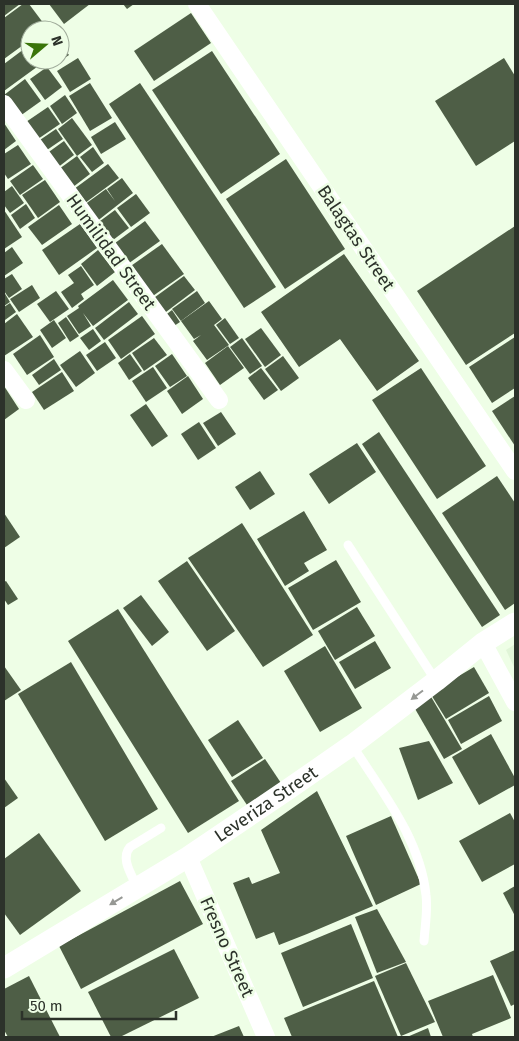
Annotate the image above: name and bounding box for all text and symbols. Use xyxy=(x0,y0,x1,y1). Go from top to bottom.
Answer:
north arrow xyxy=(20,20,70,70)
text: N xyxy=(47,34,66,48)
street label: Balagtas Street xyxy=(313,181,400,295)
street label: Humilidad Street xyxy=(61,190,161,315)
one-way arrow xyxy=(411,690,424,700)
street label: Leveriza Street xyxy=(210,761,322,847)
street label: Fresno Street xyxy=(195,893,259,1001)
one-way arrow xyxy=(109,896,122,905)
scale bar xyxy=(22,988,176,1020)
text: 50 m xyxy=(30,997,63,1015)

